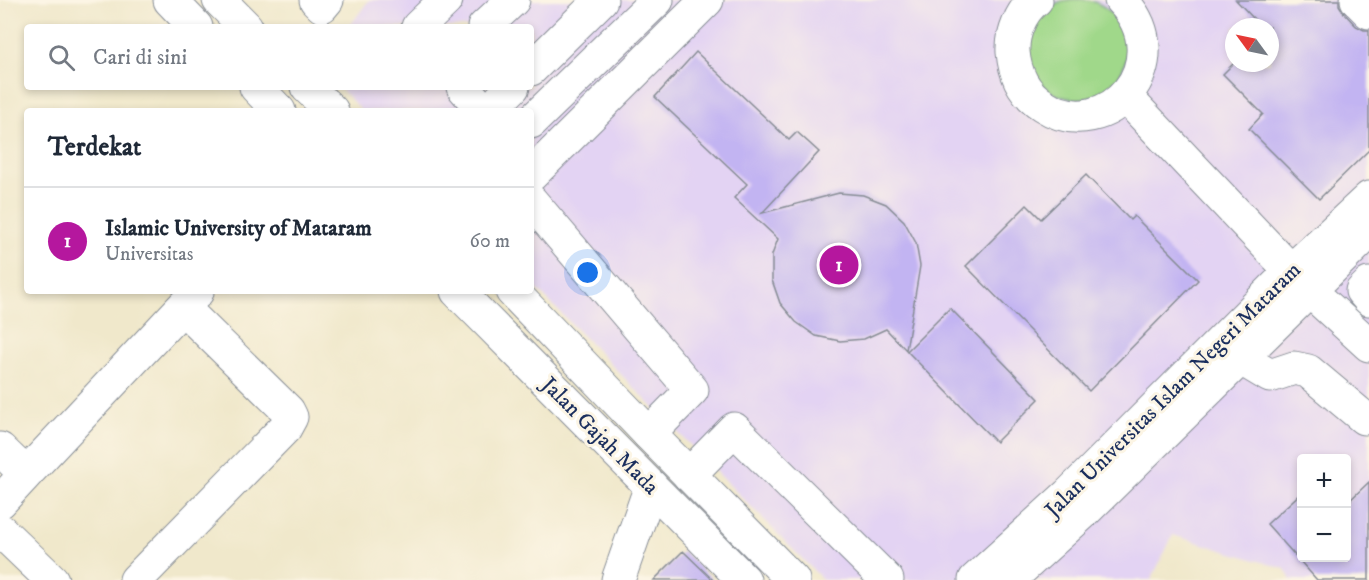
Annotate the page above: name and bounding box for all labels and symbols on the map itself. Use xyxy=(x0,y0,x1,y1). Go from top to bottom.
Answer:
north arrow xyxy=(1225,18,1279,72)
pin: 1 xyxy=(820,242,858,288)
street label: Jalan Universitas Islam Negeri Mataram xyxy=(1038,257,1307,525)
your location xyxy=(573,258,602,287)
street label: Jalan Gajah Mada xyxy=(534,370,665,501)

